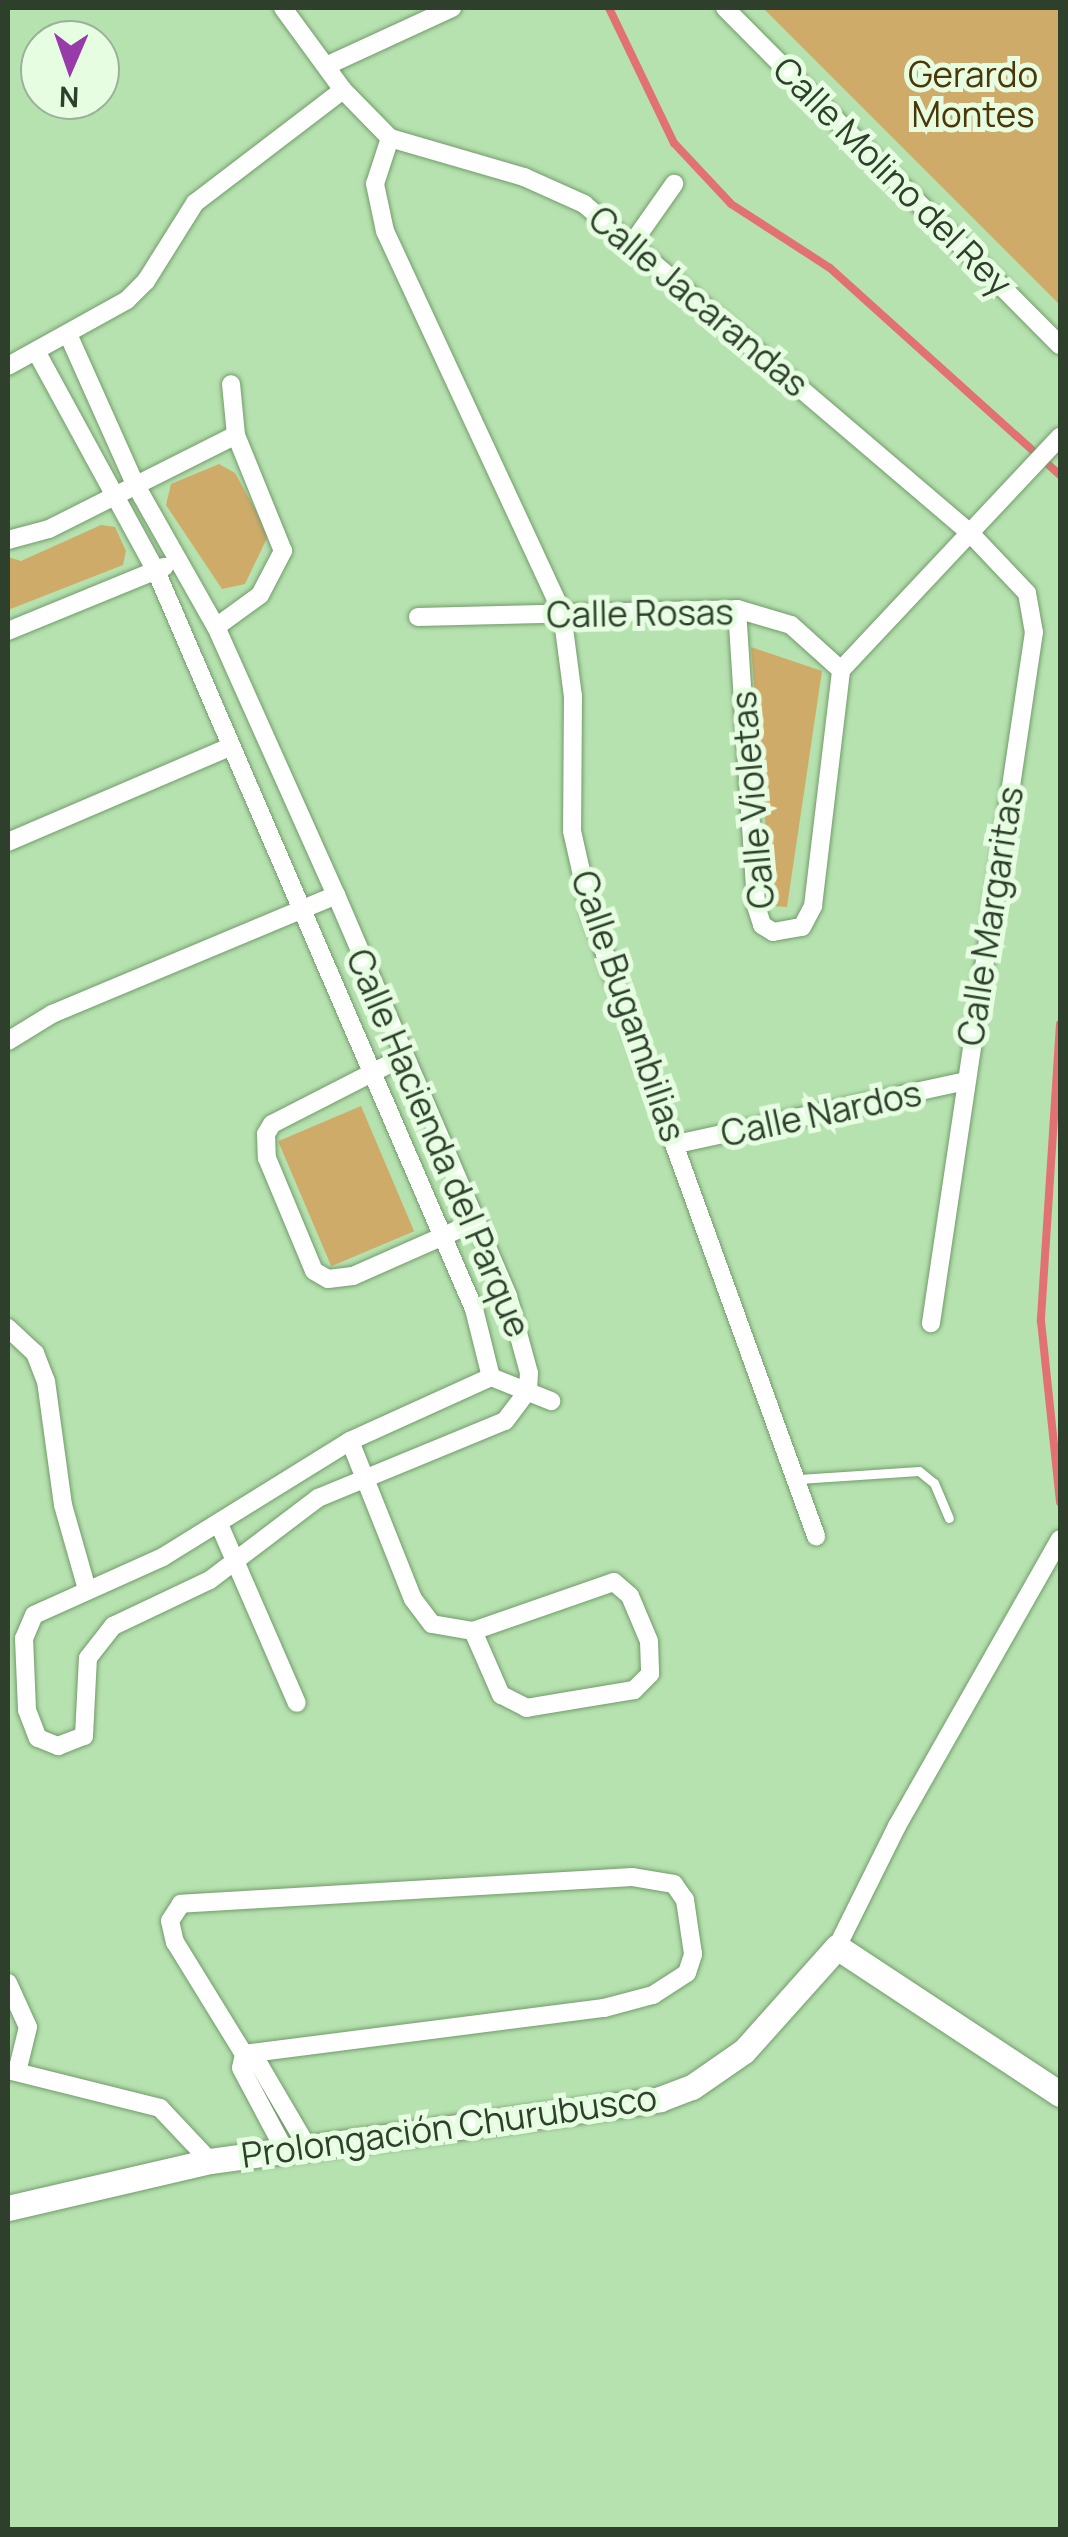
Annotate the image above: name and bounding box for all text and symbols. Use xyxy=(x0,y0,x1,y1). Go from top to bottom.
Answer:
north arrow xyxy=(20,20,120,120)
street label: Calle Molino del Rey xyxy=(765,48,1021,304)
park label: Gerardo Montes xyxy=(908,53,1038,135)
text: N xyxy=(58,79,80,117)
street label: Calle Jacarandas xyxy=(581,197,817,405)
street label: Calle Rosas xyxy=(546,590,734,636)
street label: Calle Violetas xyxy=(722,690,782,910)
street label: Calle Margaritas xyxy=(949,783,1031,1049)
street label: Calle Bugambilias xyxy=(563,865,695,1147)
street label: Calle Hacienda del Parque xyxy=(338,943,540,1343)
street label: Calle Nardos xyxy=(717,1071,925,1155)
street label: Prolongación Churubusco xyxy=(239,2076,659,2176)

